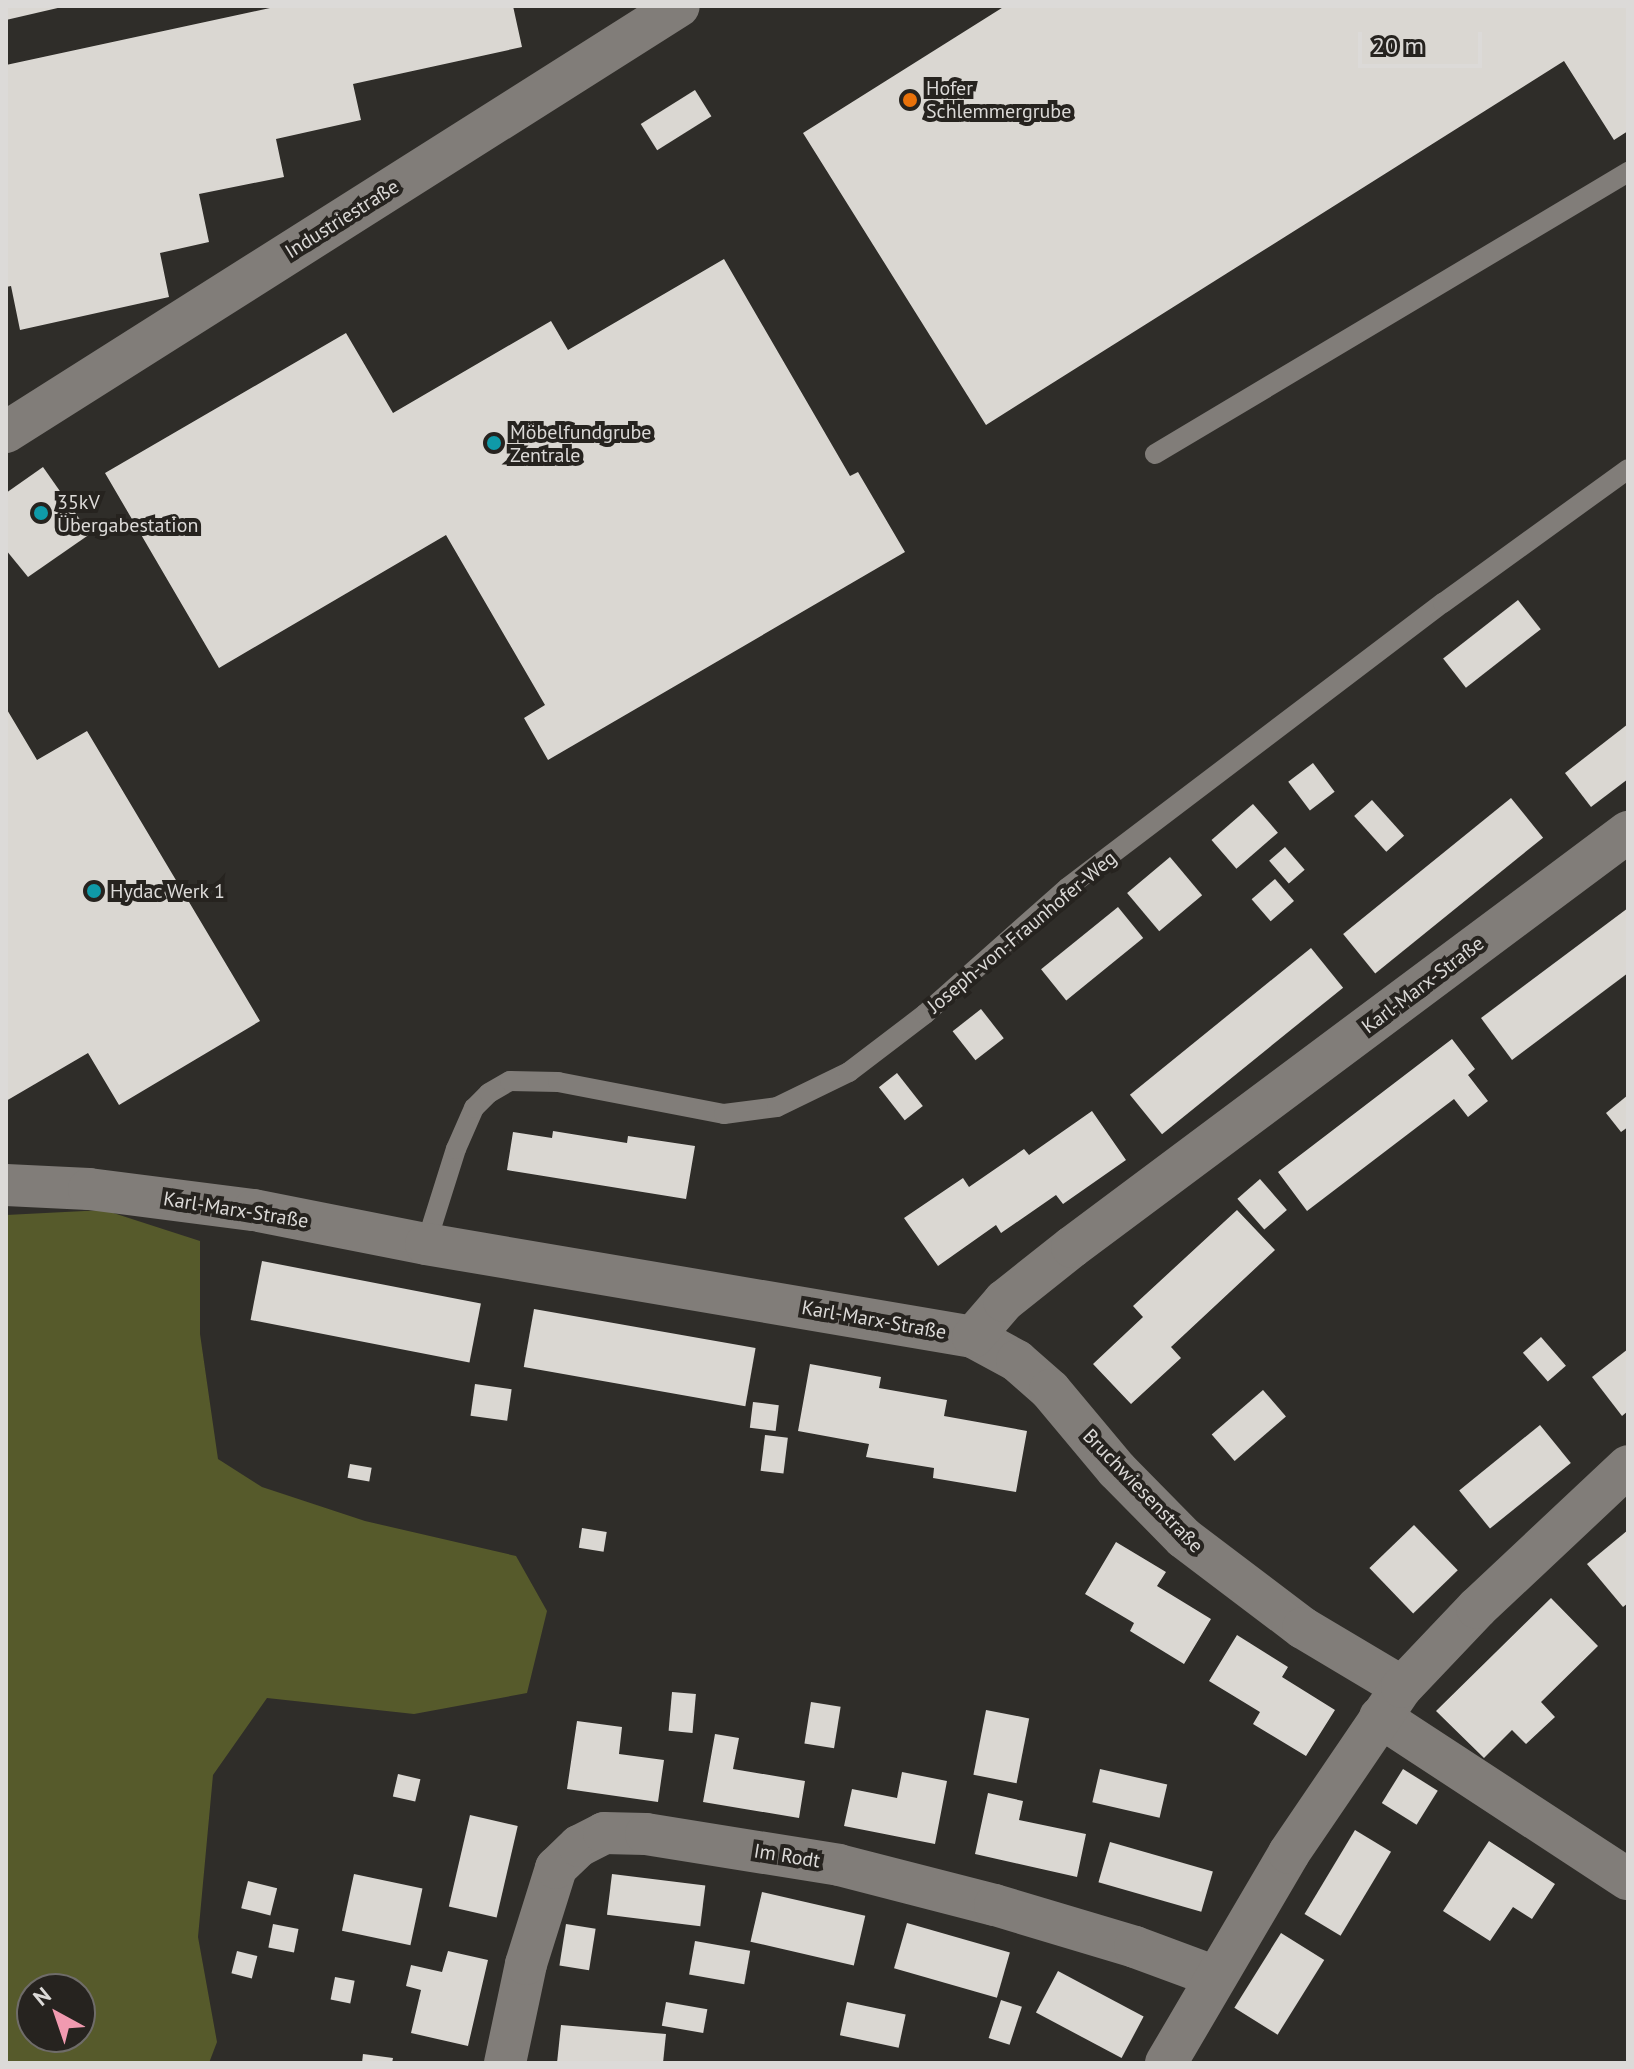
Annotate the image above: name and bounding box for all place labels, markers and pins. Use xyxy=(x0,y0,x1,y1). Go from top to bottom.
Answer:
place label: Hofer Schlemmergrube xyxy=(926,76,1071,123)
marker: Hofer Schlemmergrube xyxy=(901,91,919,109)
place label: Möbelfundgrube Zentrale xyxy=(510,420,651,467)
marker: Möbelfundgrube Zentrale xyxy=(485,434,503,452)
place label: 35kV Übergabestation xyxy=(57,490,198,537)
marker: 35kV Übergabestation xyxy=(32,504,50,522)
place label: Hydac Werk 1 xyxy=(110,879,226,903)
marker: Hydac Werk 1 xyxy=(85,882,103,900)

